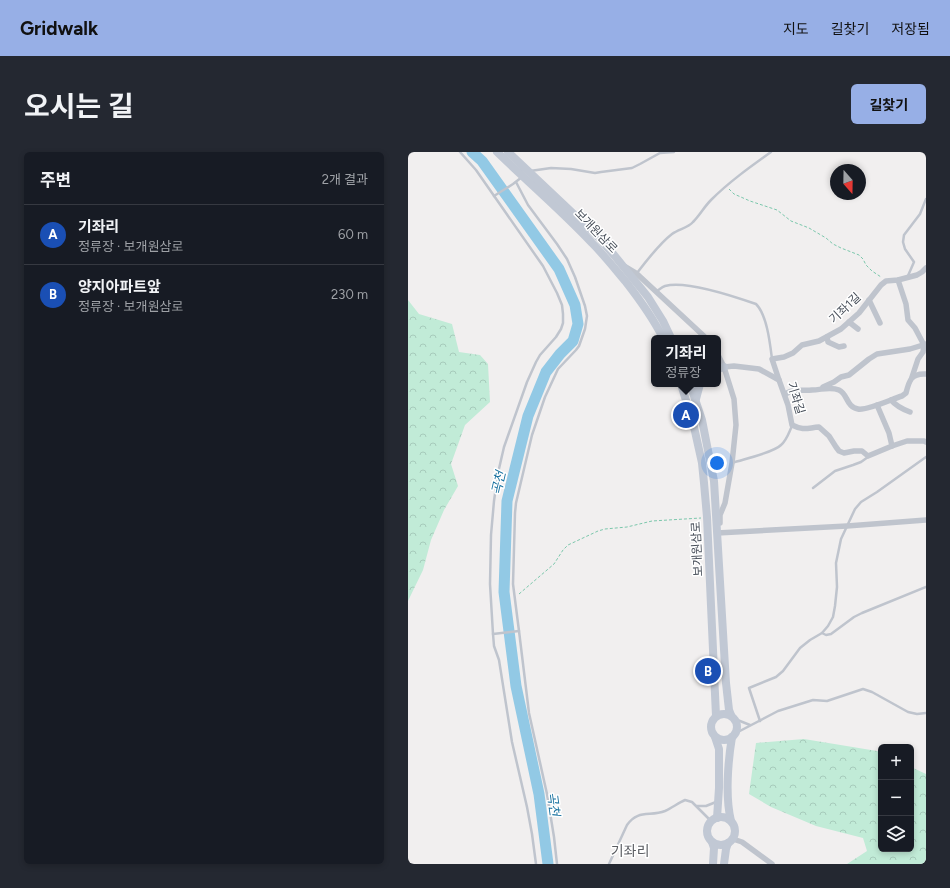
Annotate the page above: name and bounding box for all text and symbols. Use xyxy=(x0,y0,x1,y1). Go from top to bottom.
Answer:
text: Gridwalk xyxy=(20,17,98,40)
text: 지도 xyxy=(783,21,809,38)
text: 길찾기 xyxy=(831,21,869,38)
text: 저장됨 xyxy=(891,21,930,38)
button: 길찾기 xyxy=(851,84,926,124)
text: 오시는 길 xyxy=(24,89,134,123)
north arrow xyxy=(830,164,866,200)
text: 주변 xyxy=(40,170,71,190)
text: 2개 결과 xyxy=(322,172,368,187)
street label: 보개원삼로 xyxy=(572,206,620,256)
text: 기좌리 xyxy=(78,218,119,236)
text: A xyxy=(48,227,58,242)
text: 60 m xyxy=(338,227,368,242)
text: 정류장 · 보개원삼로 xyxy=(78,239,183,254)
text: 양지아파트앞 xyxy=(78,278,161,296)
text: B xyxy=(49,287,57,302)
text: 230 m xyxy=(331,287,368,302)
street label: 기좌1길 xyxy=(826,290,864,326)
text: 정류장 · 보개원삼로 xyxy=(78,299,183,314)
popup xyxy=(651,335,721,387)
text: 기좌리 xyxy=(665,344,707,362)
text: 정류장 xyxy=(665,365,701,380)
street label: 기좌길 xyxy=(784,380,808,416)
pin: A xyxy=(673,400,699,430)
your location xyxy=(707,453,727,473)
water label: 곡천 xyxy=(488,469,509,496)
street label: 보개원삼로 xyxy=(689,521,705,577)
pin: B xyxy=(695,656,721,686)
map controls xyxy=(878,744,914,852)
button: + xyxy=(878,744,914,780)
button: − xyxy=(878,780,914,816)
water label: 곡천 xyxy=(544,791,563,818)
button: layers xyxy=(878,816,914,852)
district label: 기좌리 xyxy=(611,843,649,860)

